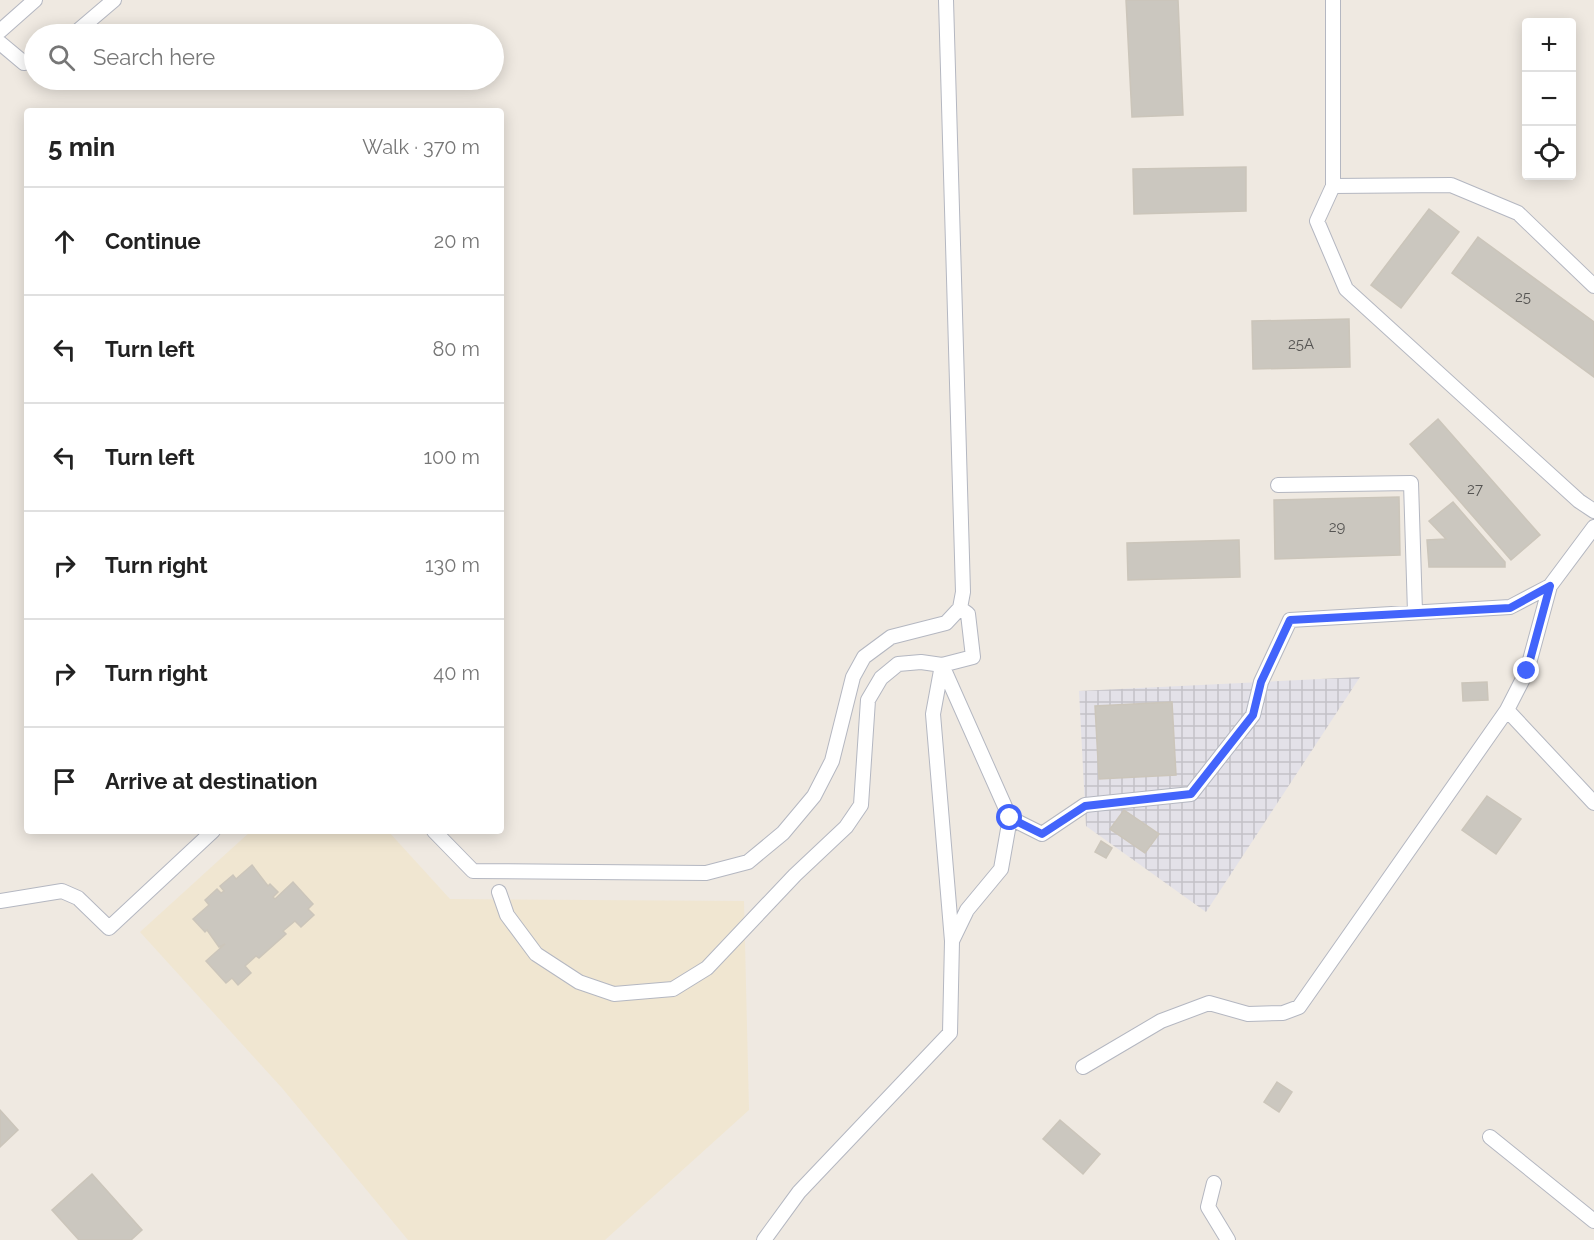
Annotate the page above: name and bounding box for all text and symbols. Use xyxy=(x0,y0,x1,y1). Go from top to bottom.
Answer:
map controls xyxy=(1522,18,1576,180)
button: + xyxy=(1522,18,1576,72)
search box xyxy=(24,24,504,90)
icon: search xyxy=(45,41,78,74)
text: Search here xyxy=(93,44,215,70)
button: − xyxy=(1522,72,1576,126)
button: locate xyxy=(1522,126,1576,180)
text: 5 min xyxy=(48,132,115,162)
text: Walk · 370 m xyxy=(362,135,480,159)
icon: ahead xyxy=(48,225,81,258)
text: Continue xyxy=(105,228,201,254)
text: 20 m xyxy=(434,229,480,253)
house number: 25 xyxy=(1515,288,1531,306)
icon: left xyxy=(48,333,81,366)
house number: 25А xyxy=(1288,335,1314,353)
text: Turn left xyxy=(105,336,195,362)
text: 80 m xyxy=(432,337,480,361)
icon: left xyxy=(48,441,81,474)
text: Turn left xyxy=(105,444,195,470)
text: 100 m xyxy=(423,445,480,469)
house number: 27 xyxy=(1467,480,1483,498)
house number: 29 xyxy=(1329,518,1346,536)
icon: right xyxy=(48,549,81,582)
text: Turn right xyxy=(105,552,208,578)
text: 130 m xyxy=(425,553,480,577)
icon: right xyxy=(48,657,81,690)
route end xyxy=(1513,657,1539,683)
text: Turn right xyxy=(105,660,208,686)
text: 40 m xyxy=(433,661,480,685)
icon: arrive xyxy=(48,765,81,798)
text: Arrive at destination xyxy=(105,768,318,794)
route start xyxy=(996,804,1022,830)

